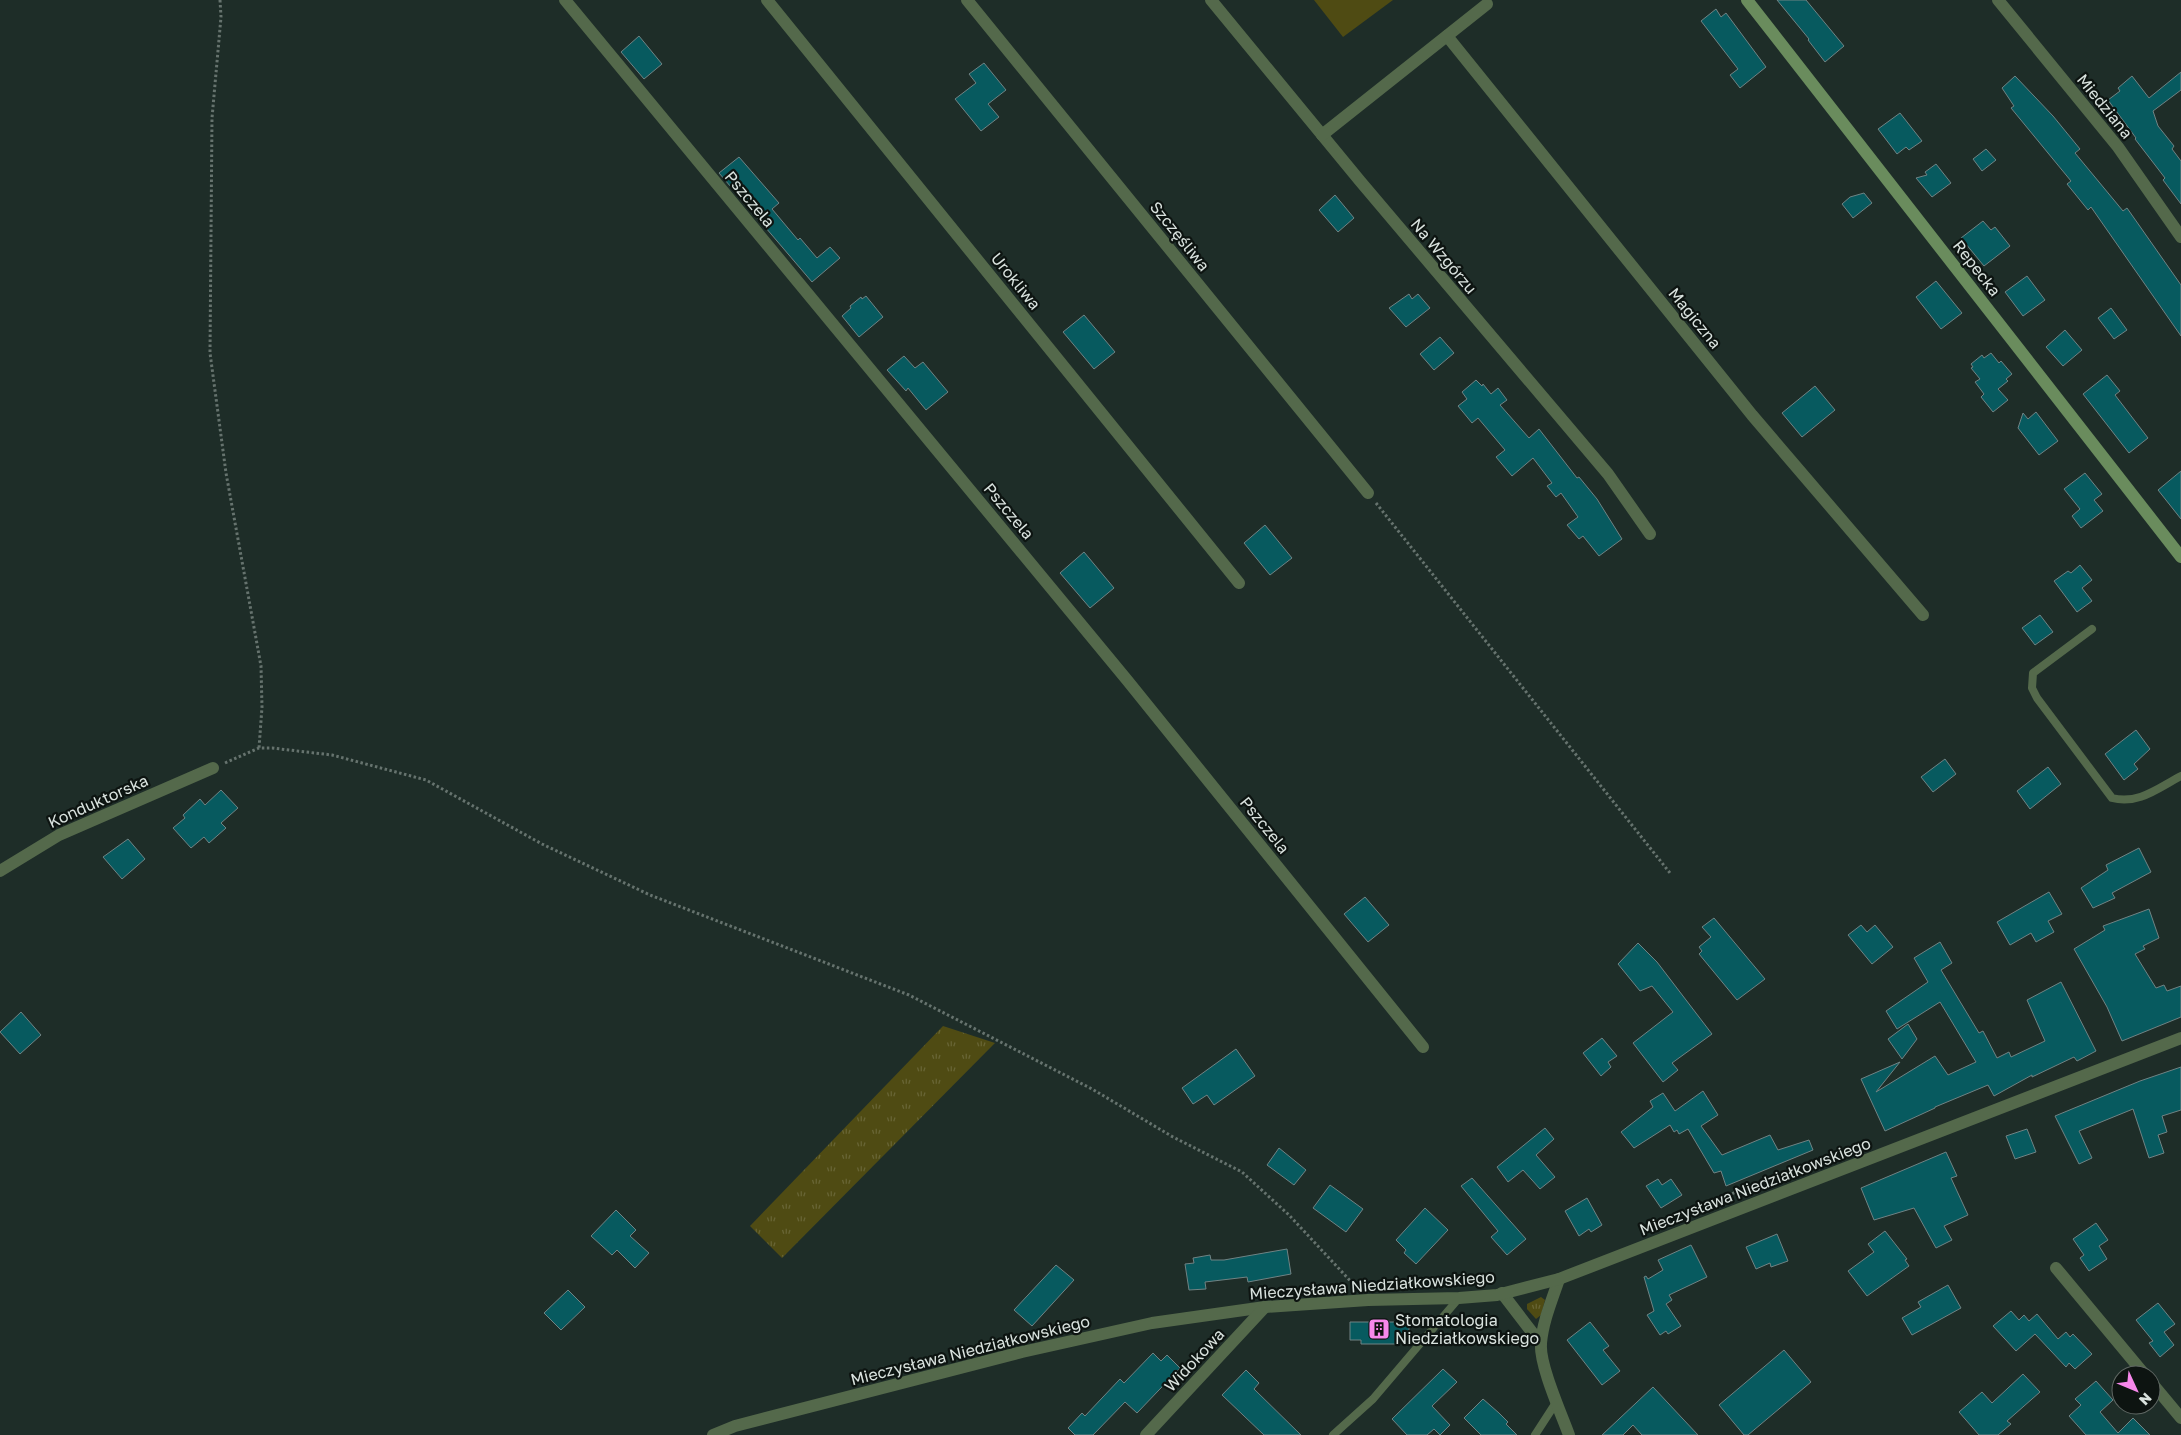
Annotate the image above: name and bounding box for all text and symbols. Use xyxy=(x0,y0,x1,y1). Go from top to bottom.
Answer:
street label: Miedziana xyxy=(2073,70,2137,142)
street label: Pszczela xyxy=(721,167,779,231)
street label: Szczęśliwa xyxy=(1146,197,1214,275)
street label: Na Wzgórzu xyxy=(1407,214,1481,298)
street label: Repecka xyxy=(1949,236,2005,300)
street label: Urokliwa xyxy=(987,248,1045,314)
street label: Magiczna xyxy=(1664,283,1726,353)
street label: Pszczela xyxy=(980,479,1038,543)
street label: Konduktorska xyxy=(45,770,151,832)
street label: Pszczela xyxy=(1236,792,1294,858)
street label: Mieczysława Niedziałkowskiego xyxy=(1637,1133,1873,1239)
street label: Mieczysława Niedziałkowskiego xyxy=(1249,1266,1495,1304)
place label: Stomatologia Niedziałkowskiego xyxy=(1395,1310,1539,1348)
street label: Mieczysława Niedziałkowskiego xyxy=(848,1311,1092,1389)
building icon: Stomatologia Niedziałkowskiego xyxy=(1367,1317,1391,1341)
street label: Widokowa xyxy=(1160,1324,1228,1396)
north arrow xyxy=(2111,1365,2161,1415)
text: N xyxy=(2136,1390,2156,1409)

